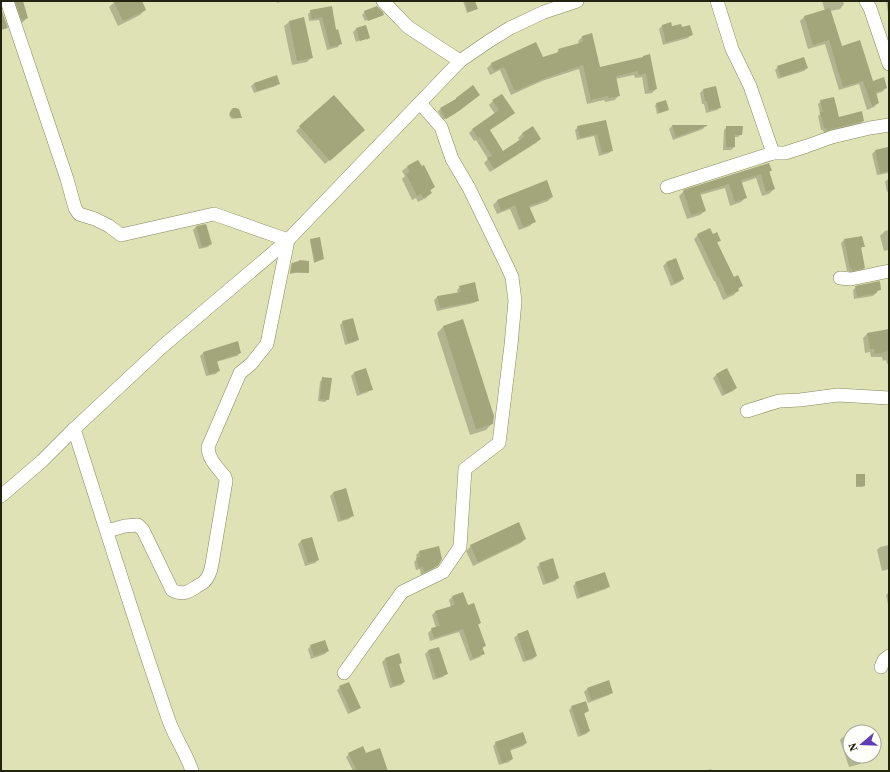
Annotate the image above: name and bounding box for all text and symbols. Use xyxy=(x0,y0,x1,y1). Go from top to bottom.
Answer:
north arrow xyxy=(842,724,882,764)
text: N xyxy=(845,741,861,753)

